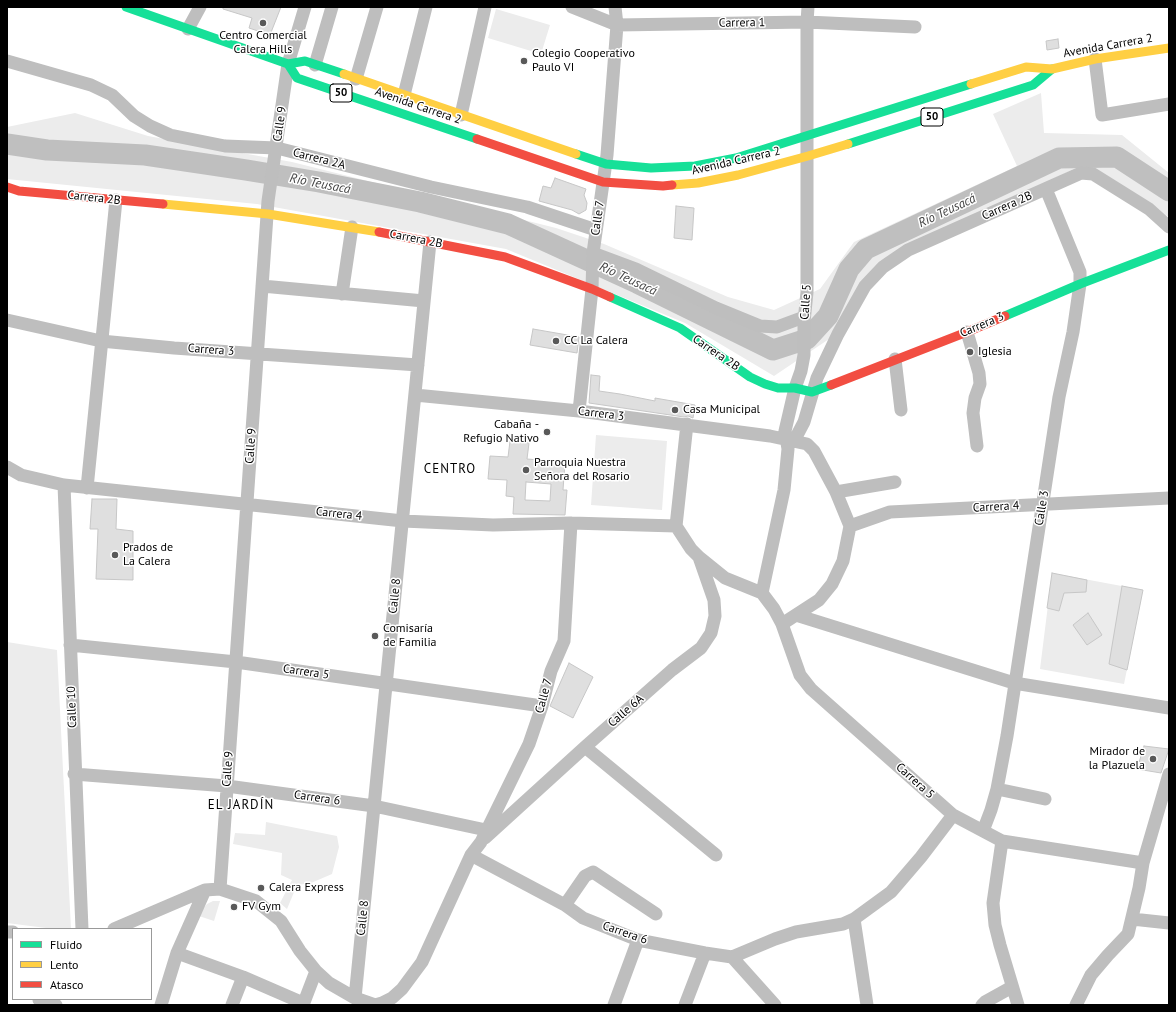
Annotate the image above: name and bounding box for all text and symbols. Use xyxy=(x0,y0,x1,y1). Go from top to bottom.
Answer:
street label: Carrera 1 xyxy=(719,15,765,31)
marker: Centro Comercial Calera Hills xyxy=(258,18,268,28)
place label: Centro Comercial Calera Hills xyxy=(219,29,307,57)
street label: Avenida Carrera 2 xyxy=(1062,31,1154,61)
place label: Colegio Cooperativo Paulo VI xyxy=(532,47,635,75)
marker: Colegio Cooperativo Paulo VI xyxy=(519,56,529,66)
road number: 50 xyxy=(330,84,352,102)
street label: Avenida Carrera 2 xyxy=(373,84,463,128)
street label: Calle 9 xyxy=(270,105,290,143)
road number: 50 xyxy=(921,108,943,126)
street label: Avenida Carrera 2 xyxy=(690,144,782,178)
street label: Carrera 2A xyxy=(291,146,347,172)
water label: Río Teusacá xyxy=(288,170,352,198)
street label: Carrera 2B xyxy=(67,188,121,208)
street label: Carrera 2B xyxy=(980,189,1034,223)
water label: Río Teusacá xyxy=(916,191,978,231)
street label: Calle 7 xyxy=(588,199,608,237)
street label: Carrera 2B xyxy=(388,227,444,251)
water label: Río Teusacá xyxy=(597,259,659,299)
street label: Calle 5 xyxy=(798,284,814,320)
street label: Carrera 3 xyxy=(958,309,1006,341)
street label: Carrera 2B xyxy=(690,332,742,374)
place label: CC La Calera xyxy=(564,334,628,348)
marker: CC La Calera xyxy=(551,336,561,346)
street label: Carrera 3 xyxy=(187,341,235,359)
place label: Iglesia xyxy=(978,345,1012,359)
marker: Iglesia xyxy=(965,347,975,357)
place label: Casa Municipal xyxy=(683,403,760,417)
street label: Carrera 3 xyxy=(577,404,625,424)
marker: Casa Municipal xyxy=(670,405,680,415)
place label: Cabaña - Refugio Nativo xyxy=(463,418,539,446)
marker: Cabaña - Refugio Nativo xyxy=(542,427,552,437)
street label: Calle 9 xyxy=(243,428,259,464)
place label: Parroquia Nuestra Señora del Rosario xyxy=(534,456,630,484)
district label: CENTRO xyxy=(424,461,476,477)
marker: Parroquia Nuestra Señora del Rosario xyxy=(521,465,531,475)
street label: Calle 3 xyxy=(1032,489,1052,527)
street label: Carrera 4 xyxy=(972,499,1020,515)
street label: Carrera 4 xyxy=(315,504,363,524)
place label: Prados de La Calera xyxy=(123,541,173,569)
marker: Prados de La Calera xyxy=(110,550,120,560)
street label: Calle 8 xyxy=(386,578,404,614)
place label: Comisaría de Familia xyxy=(383,622,437,650)
marker: Comisaría de Familia xyxy=(370,631,380,641)
street label: Carrera 5 xyxy=(282,662,330,682)
street label: Calle 7 xyxy=(532,677,556,715)
street label: Calle 10 xyxy=(64,686,80,728)
street label: Calle 6A xyxy=(605,692,647,730)
place label: Mirador de la Plazuela xyxy=(1089,745,1145,773)
street label: Calle 9 xyxy=(220,751,236,787)
marker: Mirador de la Plazuela xyxy=(1148,754,1158,764)
street label: Carrera 5 xyxy=(893,760,937,802)
street label: Carrera 6 xyxy=(293,788,341,808)
district label: EL JARDÍN xyxy=(208,797,274,813)
place label: Calera Express xyxy=(269,881,344,895)
marker: Calera Express xyxy=(256,883,266,893)
place label: FV Gym xyxy=(242,900,281,914)
street label: Calle 8 xyxy=(354,900,372,936)
marker: FV Gym xyxy=(229,902,239,912)
street label: Carrera 6 xyxy=(601,919,649,947)
legend xyxy=(12,928,152,1000)
text: Fluido xyxy=(50,937,82,952)
text: Lento xyxy=(50,957,79,972)
text: Atasco xyxy=(50,977,83,992)

